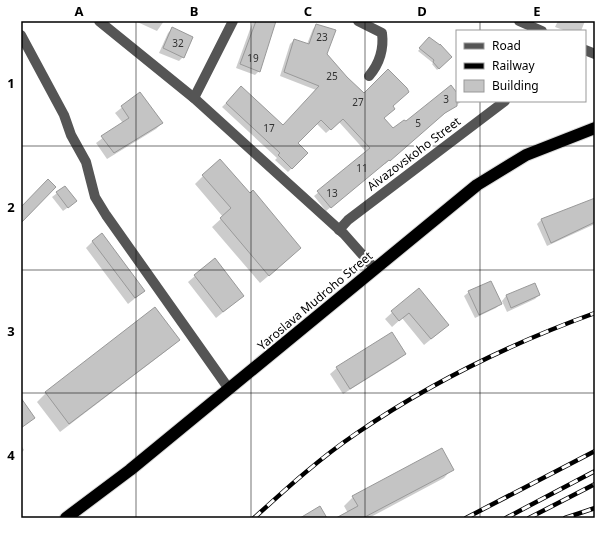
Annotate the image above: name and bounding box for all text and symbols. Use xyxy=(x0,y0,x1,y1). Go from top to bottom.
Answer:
text: A xyxy=(75,2,84,20)
text: B xyxy=(190,2,198,20)
text: C xyxy=(304,2,312,20)
text: D xyxy=(417,2,427,20)
text: E xyxy=(533,2,541,20)
house number: 23 xyxy=(316,30,328,44)
legend xyxy=(456,30,586,102)
house number: 32 xyxy=(172,36,184,50)
text: Road xyxy=(492,37,521,54)
house number: 19 xyxy=(247,51,259,65)
text: Railway xyxy=(492,57,536,74)
house number: 25 xyxy=(326,69,338,83)
text: 1 xyxy=(7,74,15,92)
text: Building xyxy=(492,77,539,94)
house number: 3 xyxy=(443,92,449,106)
house number: 27 xyxy=(352,95,364,109)
street label: Aivazovskoho Street xyxy=(363,112,464,194)
house number: 5 xyxy=(415,116,421,130)
house number: 17 xyxy=(263,121,275,135)
house number: 11 xyxy=(356,161,368,175)
house number: 13 xyxy=(326,186,338,200)
text: 2 xyxy=(7,198,15,216)
street label: Yaroslava Mudroho Street xyxy=(254,247,376,354)
text: 3 xyxy=(7,322,15,340)
text: 4 xyxy=(7,446,15,464)

